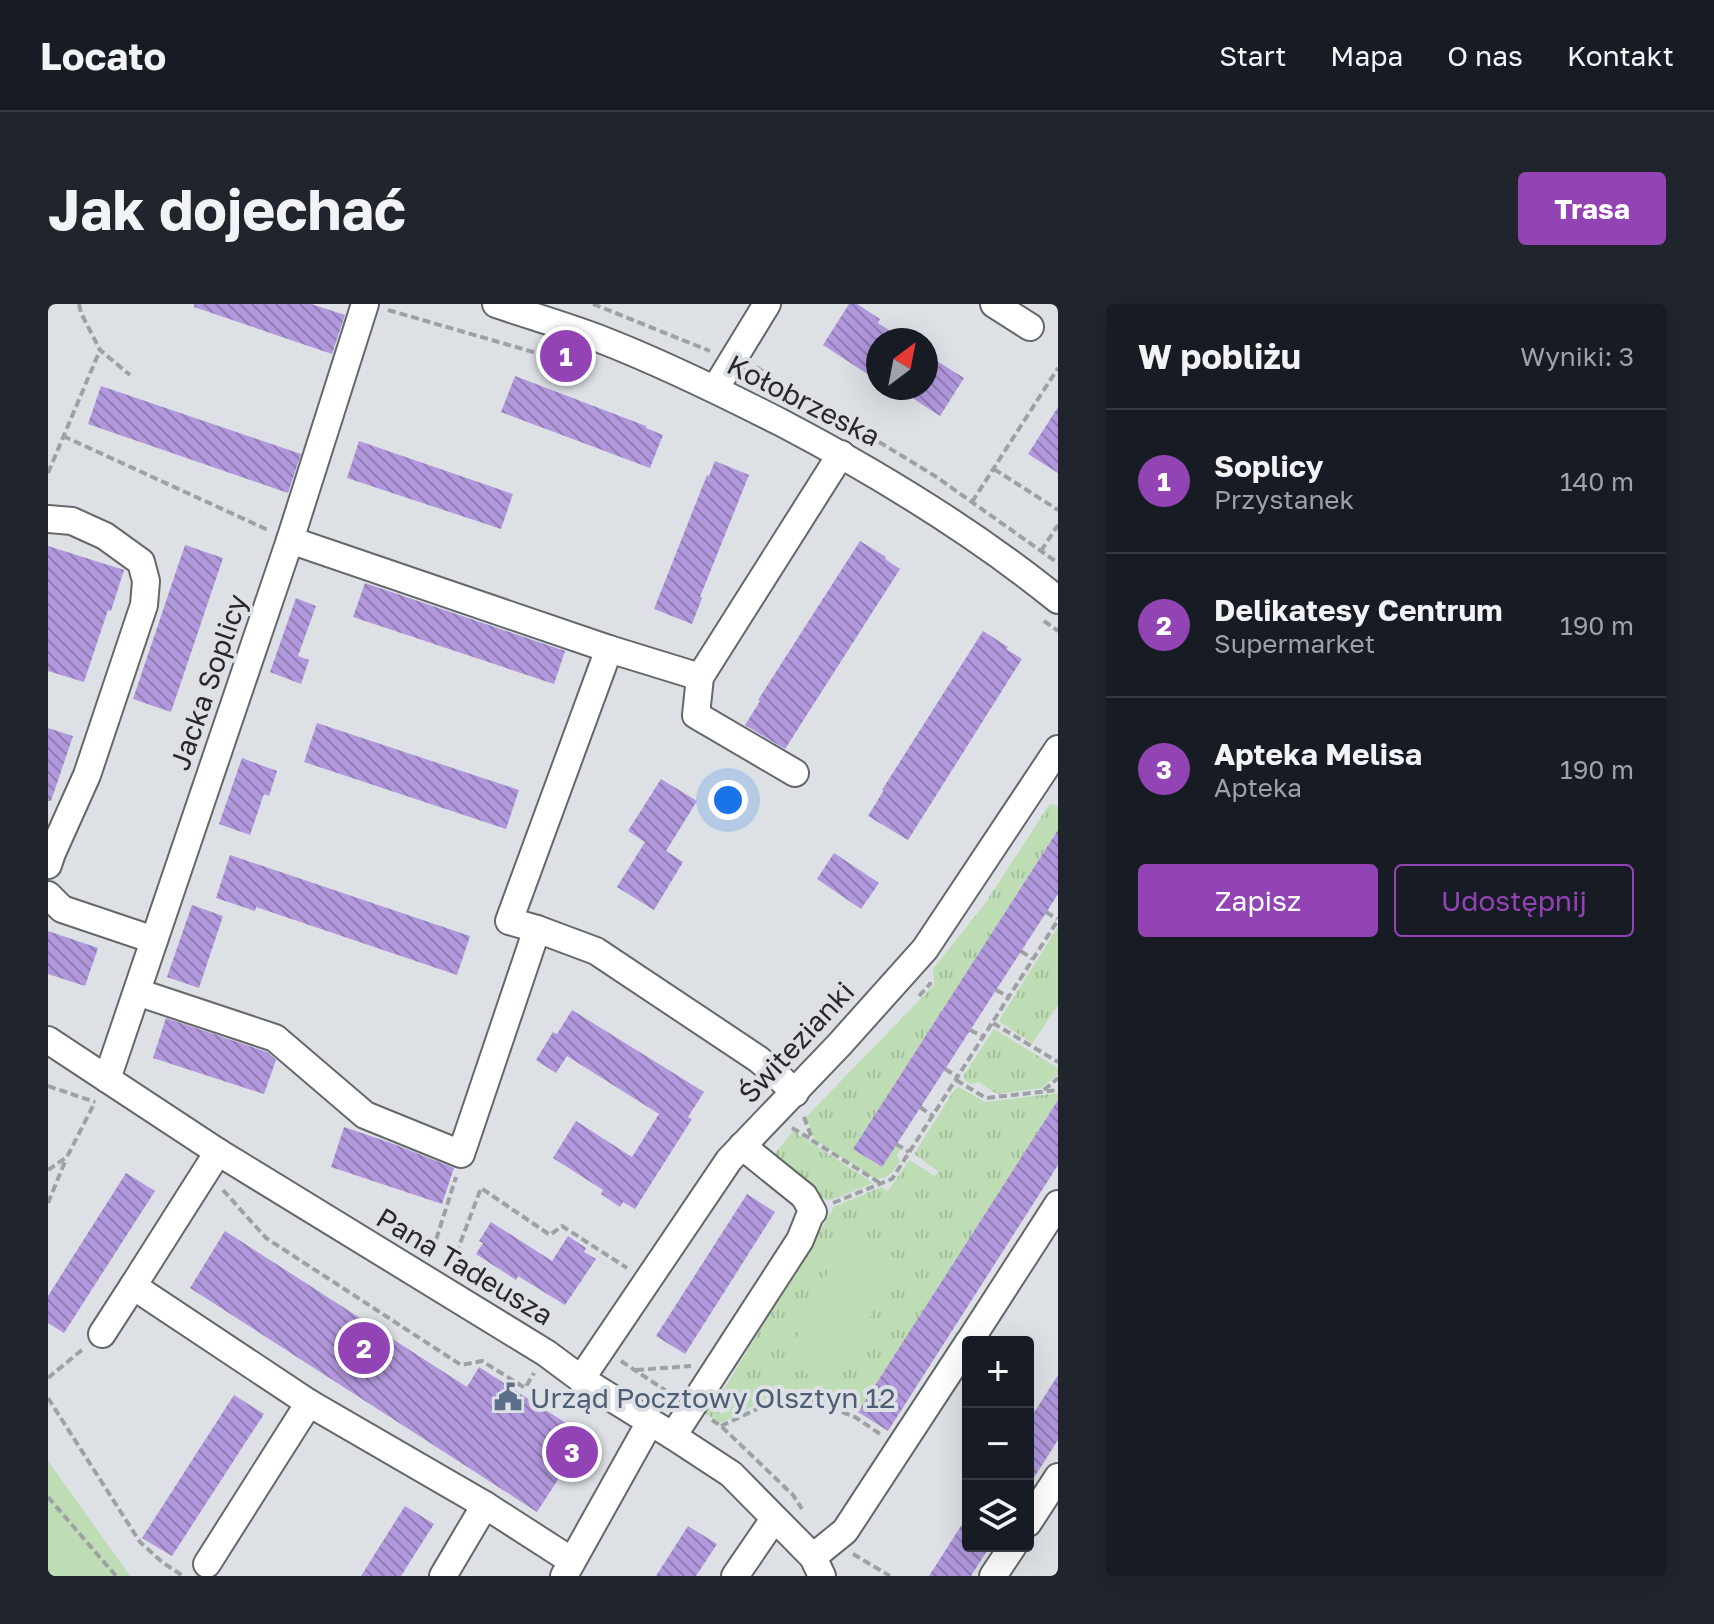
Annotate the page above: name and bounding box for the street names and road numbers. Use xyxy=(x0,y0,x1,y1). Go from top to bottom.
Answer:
street label: Kołobrzeska xyxy=(722,347,886,453)
street label: Jacka Soplicy xyxy=(162,589,254,774)
street label: Świtezianki xyxy=(732,975,860,1109)
street label: Pana Tadeusza xyxy=(371,1200,559,1332)

